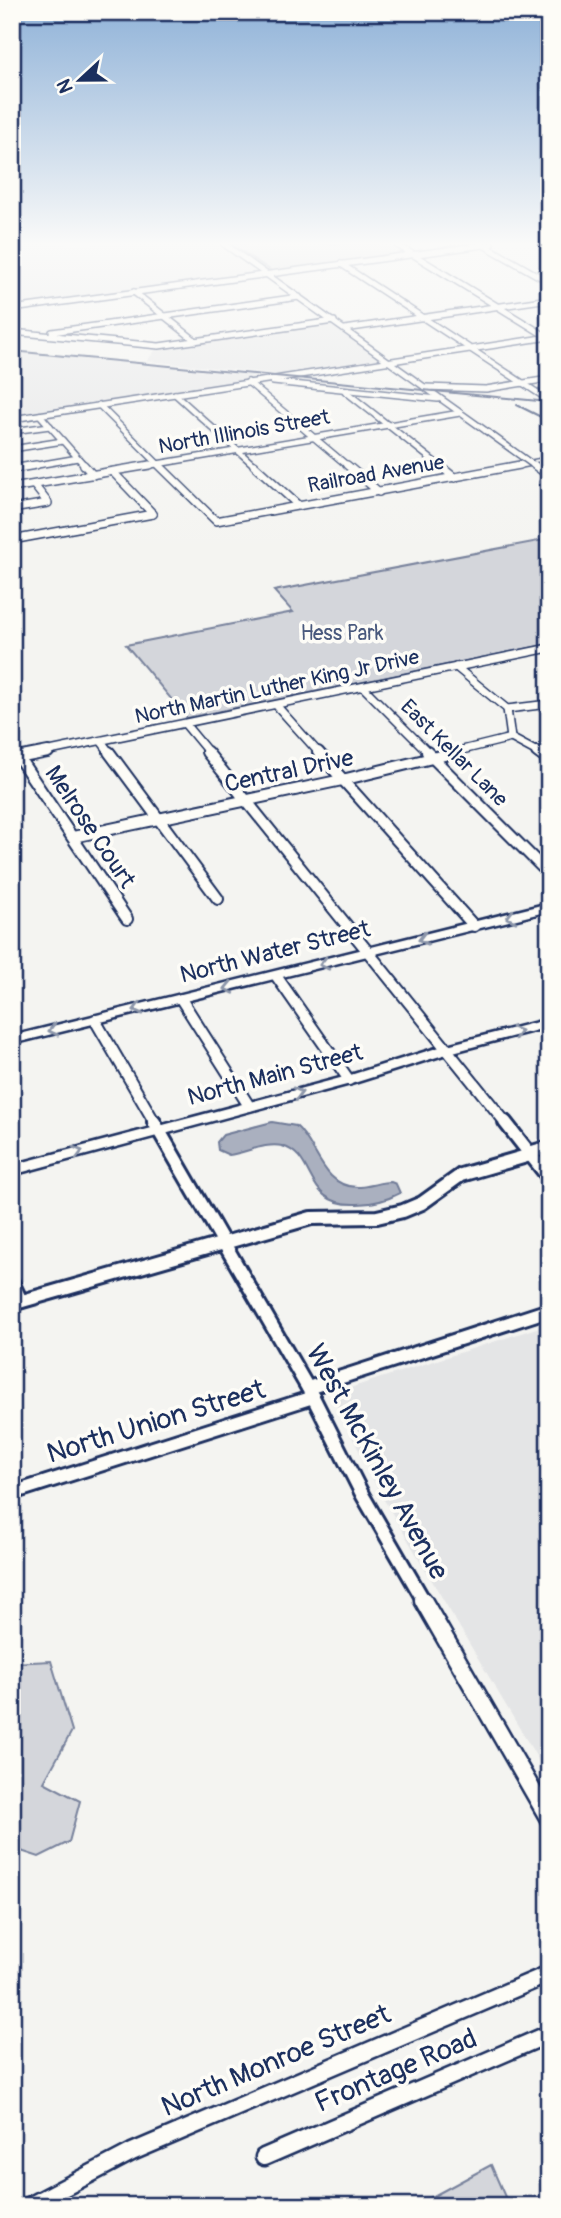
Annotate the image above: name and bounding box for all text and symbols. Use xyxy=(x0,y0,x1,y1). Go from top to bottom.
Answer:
north arrow xyxy=(46,46,116,116)
text: N xyxy=(52,75,79,96)
street label: North Illinois Street xyxy=(156,404,332,460)
street label: Railroad Avenue xyxy=(306,449,447,499)
park label: Hess Park xyxy=(301,620,384,647)
street label: North Martin Luther King Jr Drive xyxy=(132,644,422,730)
street label: East Kellar Lane xyxy=(395,694,514,813)
street label: Central Drive xyxy=(222,743,356,799)
street label: Melrose Court xyxy=(38,760,142,894)
one-way arrow xyxy=(505,909,517,923)
street label: North Water Street xyxy=(177,914,373,990)
one-way arrow xyxy=(417,931,429,945)
one-way arrow xyxy=(318,956,330,970)
one-way arrow xyxy=(223,980,235,994)
one-way arrow xyxy=(132,1001,144,1016)
one-way arrow xyxy=(48,1022,60,1036)
one-way arrow xyxy=(511,1026,523,1040)
street label: North Main Street xyxy=(184,1038,366,1112)
one-way arrow xyxy=(292,1087,304,1101)
one-way arrow xyxy=(72,1146,84,1160)
street label: West McKinley Avenue xyxy=(298,1338,456,1586)
street label: North Union Street xyxy=(43,1372,270,1472)
street label: North Monroe Street xyxy=(156,1997,396,2125)
street label: Frontage Road xyxy=(310,2021,482,2121)

